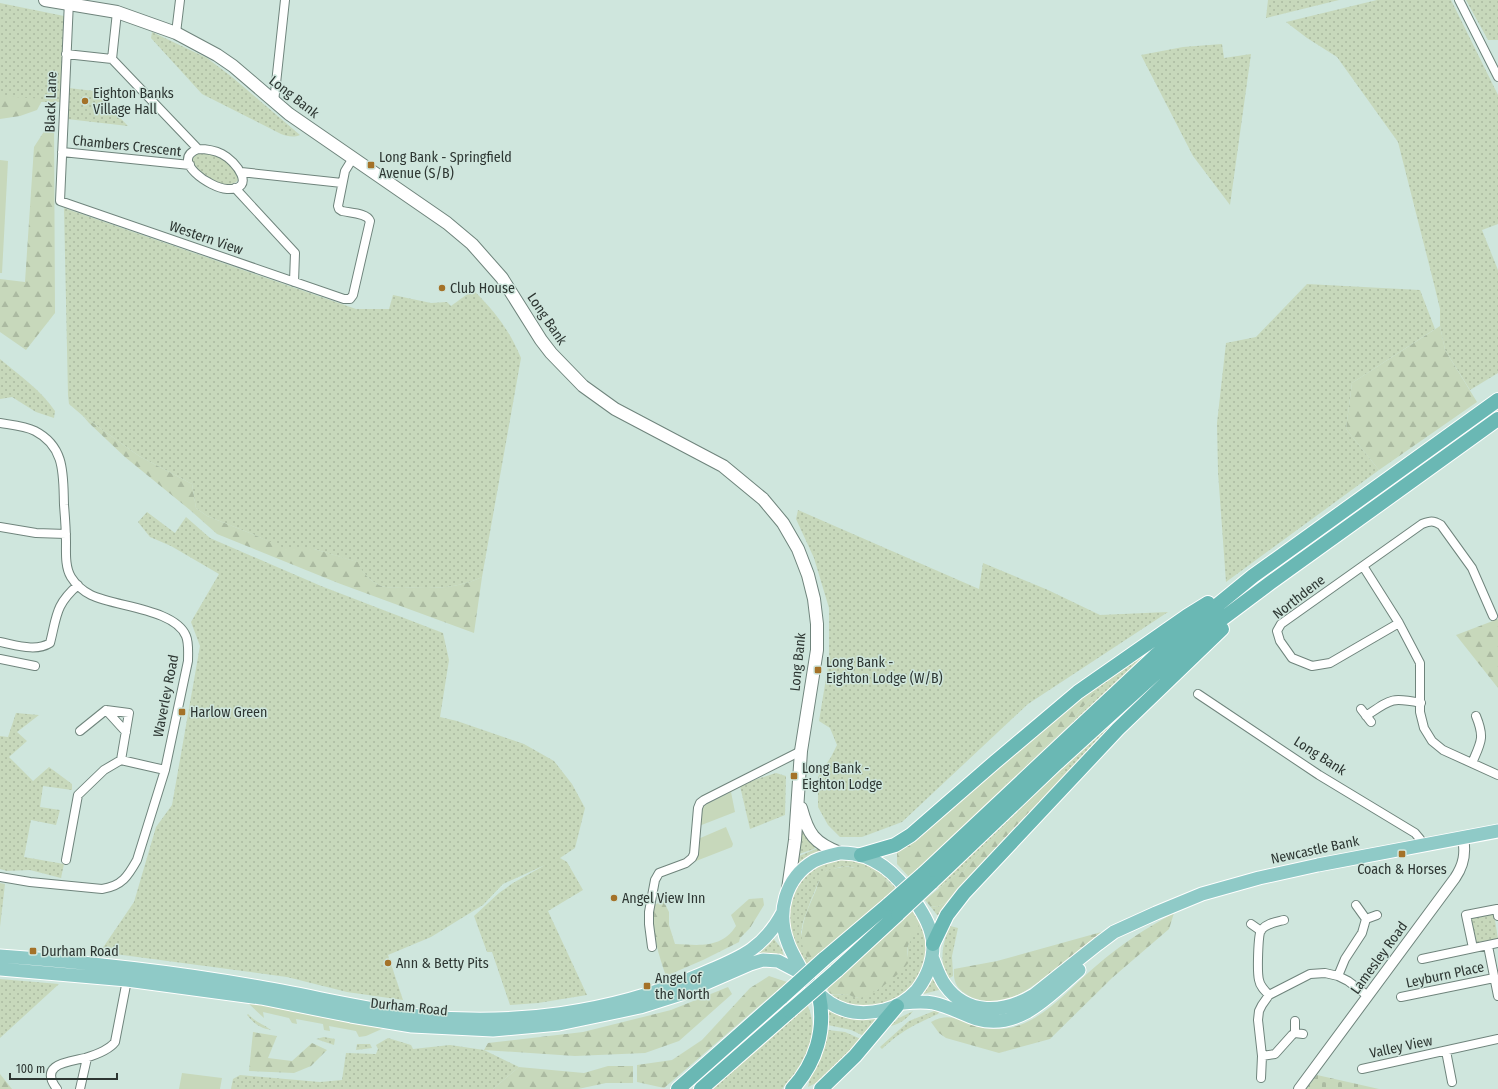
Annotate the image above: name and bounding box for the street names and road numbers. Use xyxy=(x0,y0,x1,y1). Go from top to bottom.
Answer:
street label: Black Lane xyxy=(41,71,61,133)
street label: Long Bank xyxy=(266,72,323,122)
street label: Chambers Crescent xyxy=(72,132,183,160)
street label: Western View xyxy=(167,217,245,259)
street label: Long Bank xyxy=(523,290,571,349)
street label: Northdene xyxy=(1270,571,1328,623)
street label: Long Bank xyxy=(786,631,810,692)
street label: Waverley Road xyxy=(150,653,182,739)
street label: Long Bank xyxy=(1291,733,1350,779)
street label: Newcastle Bank xyxy=(1269,832,1361,868)
street label: Lamesley Road xyxy=(1347,918,1411,998)
street label: Leyburn Place xyxy=(1404,958,1486,992)
street label: Durham Road xyxy=(369,994,449,1020)
street label: Valley View xyxy=(1368,1032,1434,1062)

